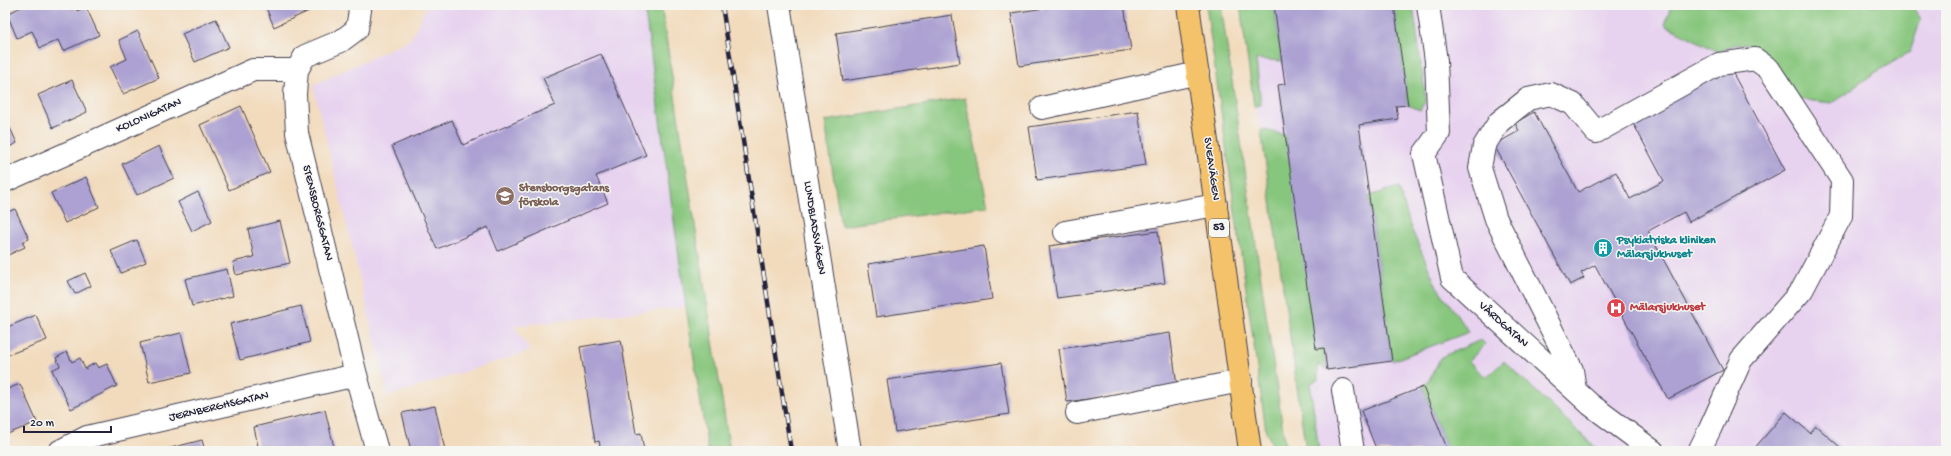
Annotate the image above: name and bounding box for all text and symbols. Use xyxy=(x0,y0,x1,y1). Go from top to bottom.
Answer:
street label: KOLONIGATAN xyxy=(114,95,184,137)
street label: SVEAVÄGEN xyxy=(1200,137,1222,202)
street label: STENSBORGSGATAN xyxy=(298,164,336,262)
street label: LUNDBLADSVÄGEN xyxy=(800,180,828,276)
place label: Stensborgsgatans förskola xyxy=(518,182,610,210)
school or university icon: Stensborgsgatans förskola xyxy=(494,185,516,207)
road number: 53 xyxy=(1209,219,1229,237)
place label: Psykiatriska kliniken Mälarsjukhuset xyxy=(1616,234,1716,262)
building icon: Psykiatriska kliniken Mälarsjukhuset xyxy=(1592,237,1614,259)
hospital icon: Mälarsjukhuset xyxy=(1605,297,1627,319)
street label: VÅRDGATAN xyxy=(1475,298,1532,351)
place label: Mälarsjukhuset xyxy=(1630,301,1706,315)
street label: JERNBERGHSGATAN xyxy=(168,389,270,425)
scale bar xyxy=(24,408,111,434)
text: 20 m xyxy=(30,417,55,431)

